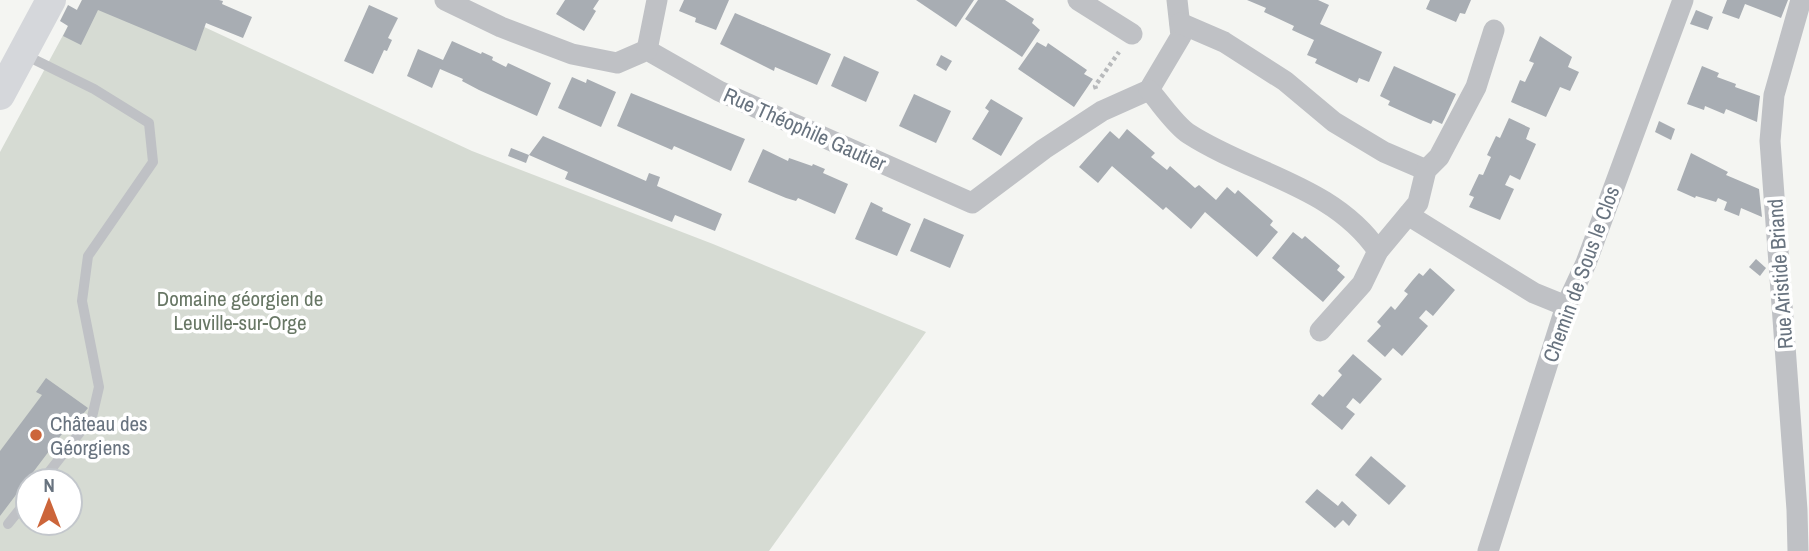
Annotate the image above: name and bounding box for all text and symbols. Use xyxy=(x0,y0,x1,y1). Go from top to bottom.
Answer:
street label: Rue Théophile Gautier xyxy=(719,80,891,178)
street label: Chemin de Sous le Clos xyxy=(1536,182,1626,366)
street label: Rue Aristide Briand xyxy=(1760,198,1800,350)
park label: Domaine géorgien de Leuville-sur-Orge xyxy=(157,284,323,337)
place label: Château des Géorgiens xyxy=(50,409,148,462)
marker: Château des Géorgiens xyxy=(28,427,44,443)
north arrow xyxy=(14,467,84,537)
text: N xyxy=(43,472,55,498)

